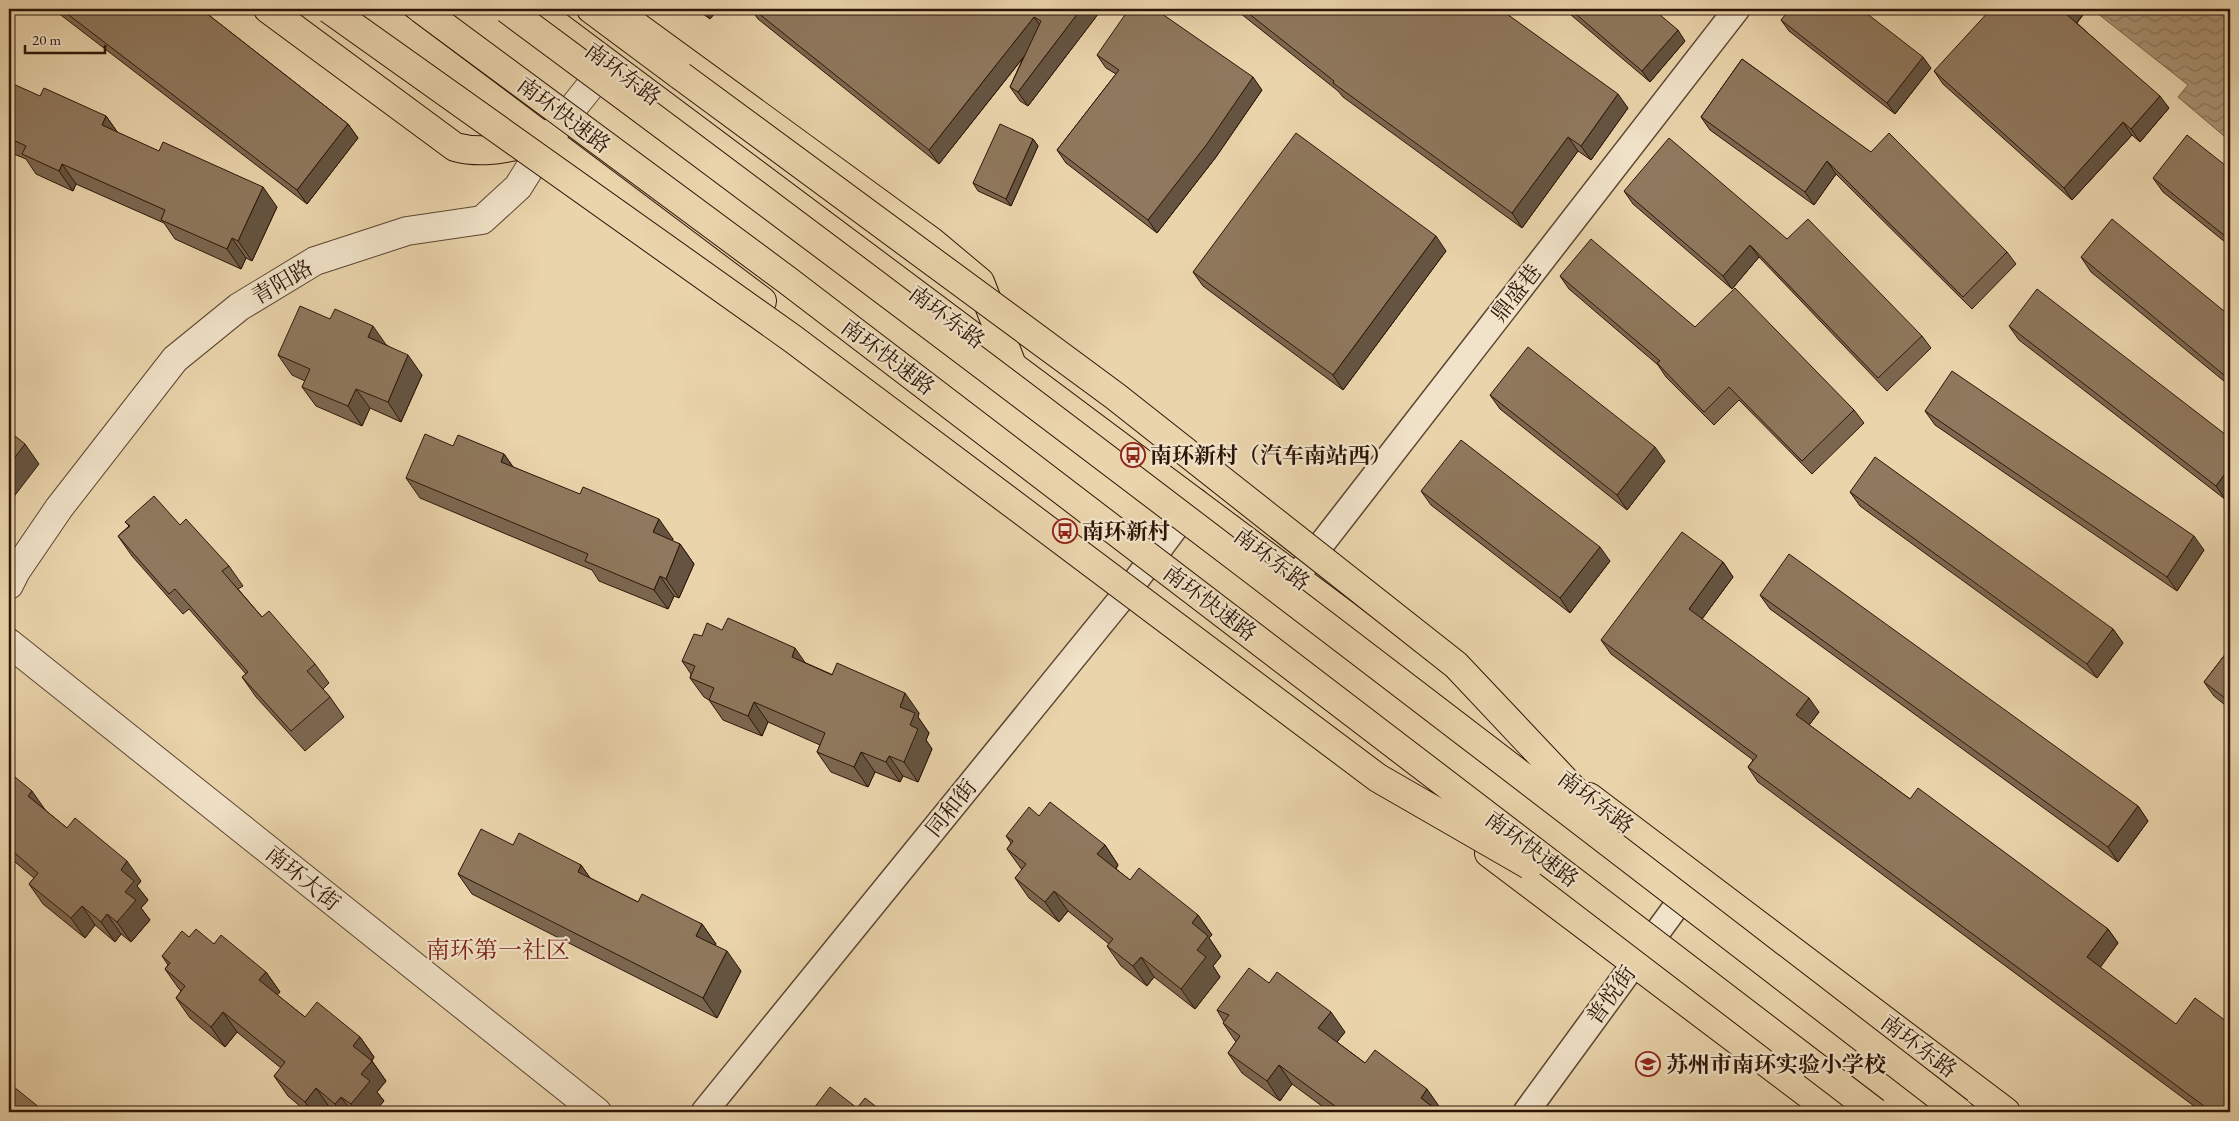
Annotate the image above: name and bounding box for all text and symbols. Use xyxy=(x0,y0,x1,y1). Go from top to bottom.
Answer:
scale bar xyxy=(25,22,105,54)
text: 20 m xyxy=(32,30,61,49)
street label: 南环东路 xyxy=(579,36,667,112)
street label: 南环快速路 xyxy=(511,70,617,160)
street label: 青阳路 xyxy=(246,253,318,311)
street label: 鼎盛巷 xyxy=(1484,258,1548,328)
street label: 南环东路 xyxy=(903,279,991,355)
street label: 南环快速路 xyxy=(835,312,941,402)
place label: 南环新村（汽车南站西） xyxy=(1150,441,1392,470)
bus stop icon: 南环新村（汽车南站西） xyxy=(1120,442,1146,468)
place label: 南环新村 xyxy=(1082,517,1170,546)
bus stop icon: 南环新村 xyxy=(1052,518,1078,544)
street label: 南环东路 xyxy=(1228,521,1316,597)
street label: 南环快速路 xyxy=(1157,558,1263,648)
street label: 南环东路 xyxy=(1552,764,1640,840)
street label: 同和街 xyxy=(919,773,983,843)
street label: 南环快速路 xyxy=(1479,804,1585,894)
street label: 南环大街 xyxy=(260,839,346,917)
district label: 南环第一社区 xyxy=(426,934,570,965)
street label: 普悦街 xyxy=(1580,960,1642,1030)
street label: 南环东路 xyxy=(1875,1008,1963,1084)
place label: 苏州市南环实验小学校 xyxy=(1666,1050,1886,1079)
school or university icon: 苏州市南环实验小学校 xyxy=(1635,1051,1661,1077)

